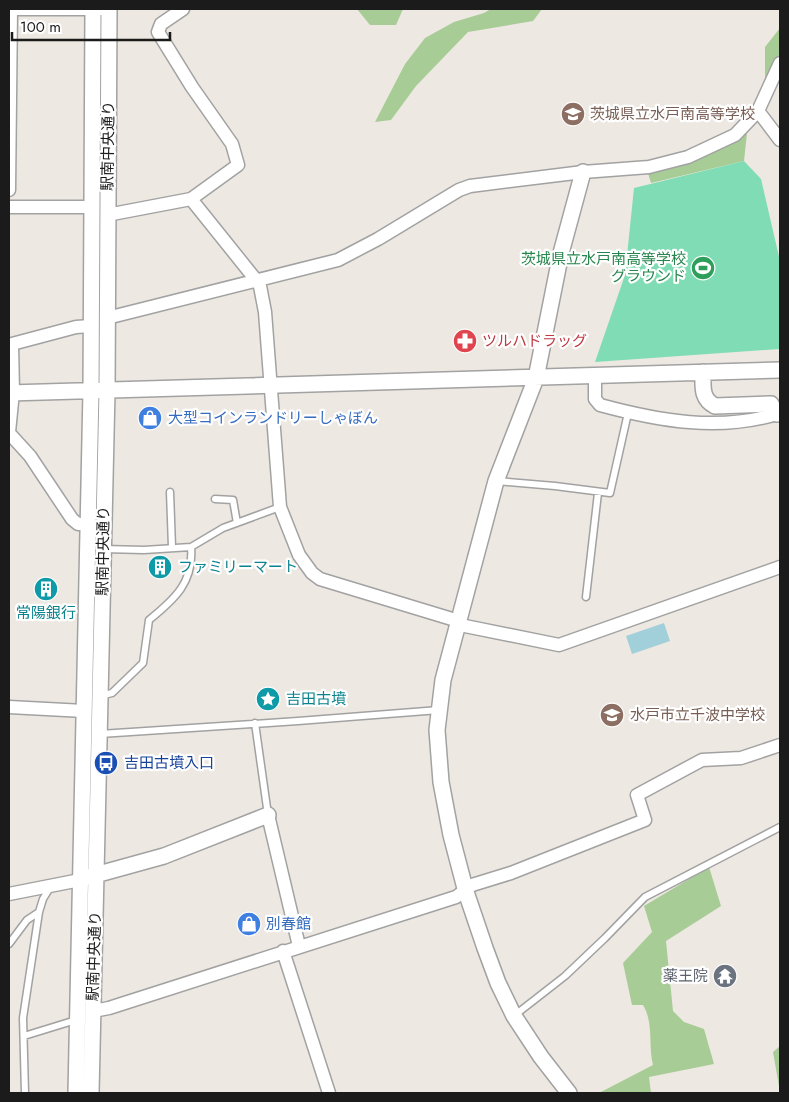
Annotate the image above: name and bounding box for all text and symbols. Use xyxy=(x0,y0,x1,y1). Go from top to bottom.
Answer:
scale bar xyxy=(12,10,170,42)
text: 100 m xyxy=(20,16,61,38)
street label: 駅南中央通り xyxy=(96,101,120,191)
school or university icon: 茨城県立水戸南高等学校 xyxy=(560,101,586,127)
place label: 茨城県立水戸南高等学校 xyxy=(590,103,755,125)
place label: 茨城県立水戸南高等学校 グラウンド xyxy=(521,248,686,287)
sports icon: 茨城県立水戸南高等学校 グラウンド xyxy=(690,255,716,281)
pharmacy icon: ツルハドラッグ xyxy=(452,328,478,354)
place label: ツルハドラッグ xyxy=(482,330,587,352)
shop icon: 大型コインランドリーしゃぼん xyxy=(137,405,163,431)
place label: 大型コインランドリーしゃぼん xyxy=(168,407,378,429)
street label: 駅南中央通り xyxy=(91,506,115,596)
building icon: ファミリーマート xyxy=(147,554,173,580)
place label: ファミリーマート xyxy=(178,556,298,578)
building icon: 常陽銀行 xyxy=(33,576,59,602)
place label: 常陽銀行 xyxy=(16,602,76,624)
place icon: 吉田古墳 xyxy=(255,686,281,712)
place label: 吉田古墳 xyxy=(286,688,346,710)
school or university icon: 水戸市立千波中学校 xyxy=(599,702,625,728)
place label: 水戸市立千波中学校 xyxy=(630,704,765,726)
bus stop icon: 吉田古墳入口 xyxy=(93,750,119,776)
place label: 吉田古墳入口 xyxy=(124,752,214,774)
street label: 駅南中央通り xyxy=(81,911,107,1001)
shop icon: 別春館 xyxy=(236,911,262,937)
place label: 別春館 xyxy=(266,913,311,935)
temple icon: 薬王院 xyxy=(712,963,738,989)
place label: 薬王院 xyxy=(663,965,708,987)

